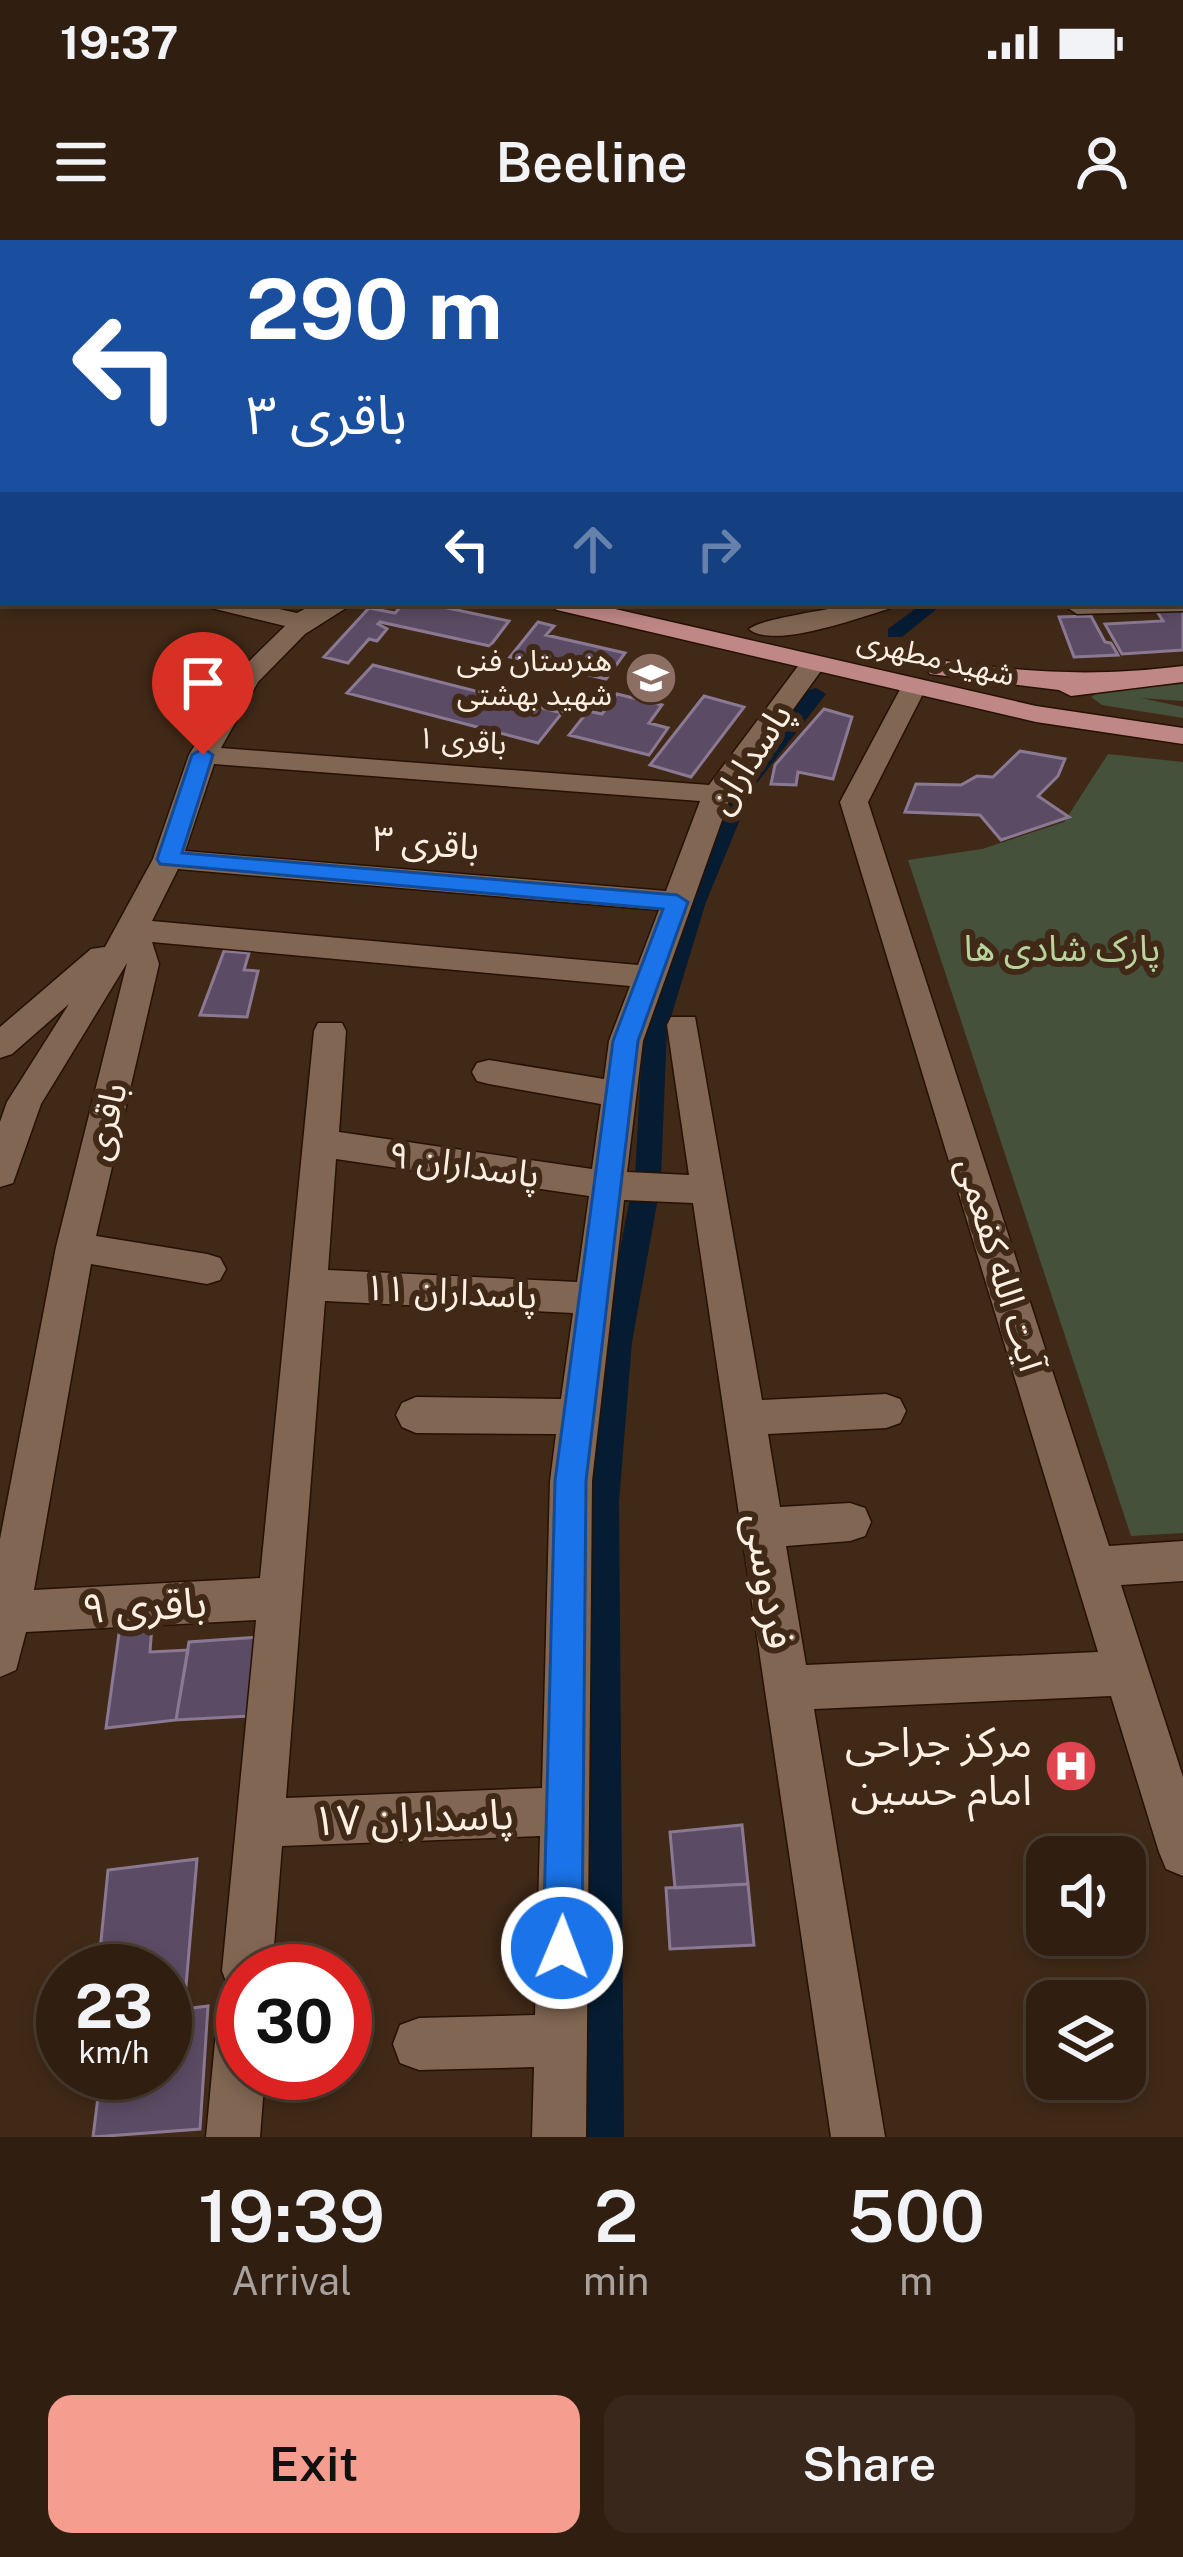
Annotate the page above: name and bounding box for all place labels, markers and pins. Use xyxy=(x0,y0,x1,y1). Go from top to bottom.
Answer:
pin xyxy=(152,632,254,755)
place label: هنرستان فنی شهید بهشتی xyxy=(456,642,612,712)
school or university icon: هنرستان فنی شهید بهشتی xyxy=(623,650,679,706)
place label: مرکز جراحی امام حسین xyxy=(845,1717,1032,1822)
hospital icon: مرکز جراحی امام حسین xyxy=(1043,1738,1099,1794)

